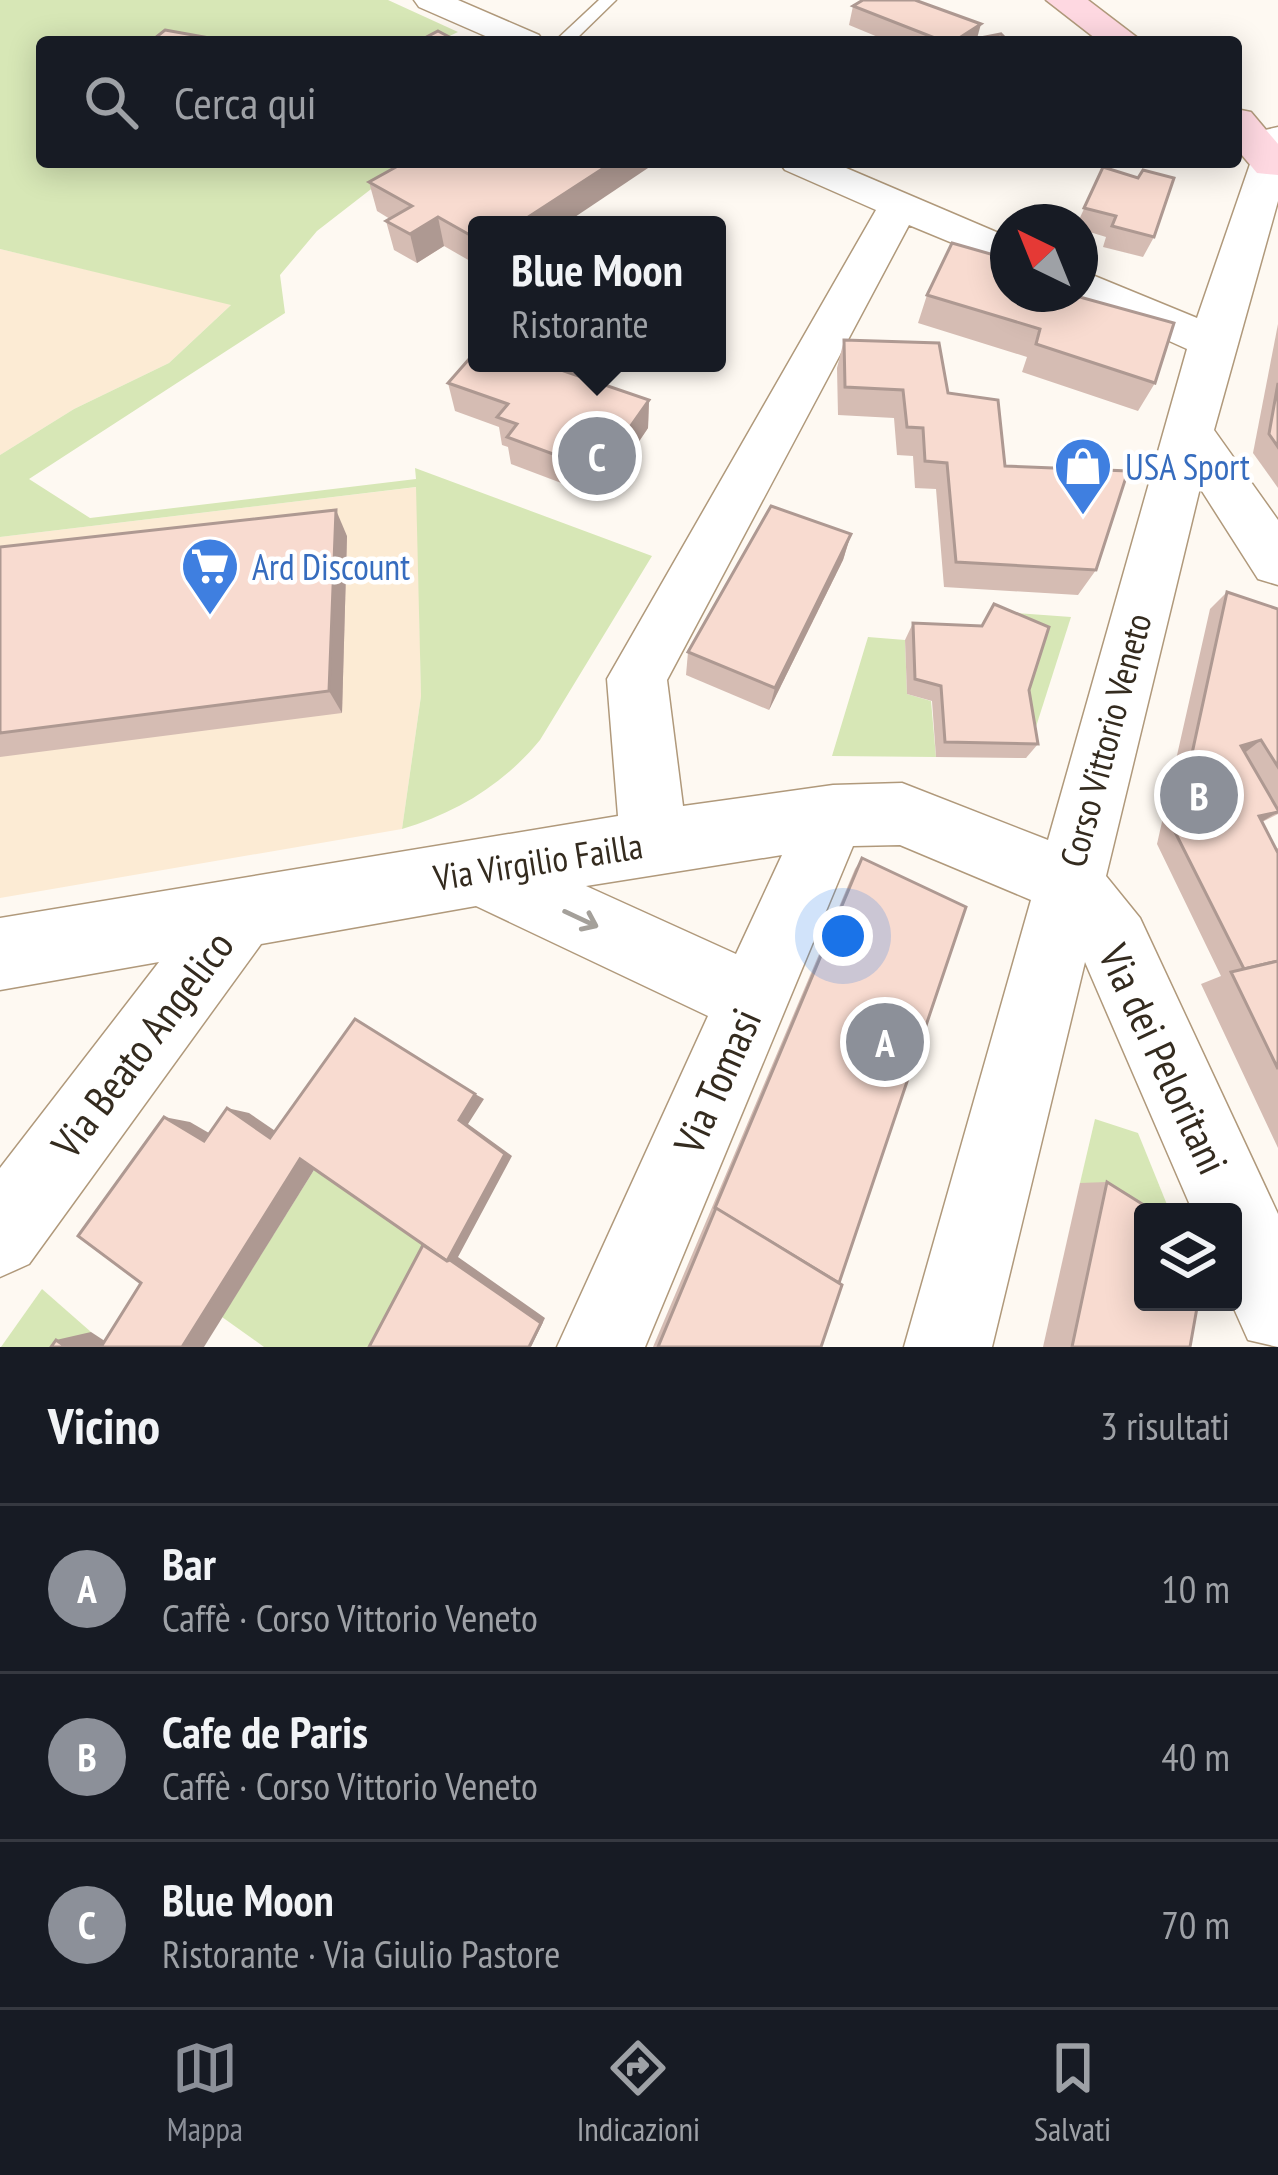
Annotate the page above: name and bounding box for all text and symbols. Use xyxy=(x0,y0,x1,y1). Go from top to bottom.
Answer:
search box xyxy=(36,36,1242,168)
icon: search xyxy=(78,69,144,135)
text: Cerca qui xyxy=(174,73,317,131)
north arrow xyxy=(990,204,1098,312)
popup xyxy=(468,216,726,372)
text: Blue Moon xyxy=(511,240,683,298)
text: Ristorante xyxy=(511,298,649,349)
pin: C xyxy=(558,411,636,501)
shop icon: USA Sport xyxy=(1052,435,1114,517)
place label: USA Sport xyxy=(1125,443,1250,490)
supermarket icon: Ard Discount xyxy=(179,535,241,617)
place label: Ard Discount xyxy=(252,543,410,590)
street label: Corso Vittorio Veneto xyxy=(1049,608,1161,872)
pin: B xyxy=(1160,750,1238,840)
street label: Via Virgilio Failla xyxy=(429,821,646,901)
your location xyxy=(813,906,873,966)
one-way arrow xyxy=(562,910,598,932)
street label: Via Beato Angelico xyxy=(38,919,245,1169)
street label: Via dei Peloritani xyxy=(1086,934,1241,1183)
pin: A xyxy=(846,997,924,1087)
street label: Via Tomasi xyxy=(660,1000,773,1163)
map controls xyxy=(1134,1203,1242,1311)
button: layers xyxy=(1134,1203,1242,1311)
text: Vicino xyxy=(48,1392,160,1458)
text: 3 risultati xyxy=(1100,1400,1230,1451)
text: Bar xyxy=(162,1534,216,1592)
text: A xyxy=(77,1563,97,1614)
text: 10 m xyxy=(1161,1563,1230,1614)
text: Caffè · Corso Vittorio Veneto xyxy=(162,1592,538,1643)
text: Cafe de Paris xyxy=(162,1702,368,1760)
text: B xyxy=(77,1731,97,1782)
text: 40 m xyxy=(1161,1731,1230,1782)
text: Caffè · Corso Vittorio Veneto xyxy=(162,1760,538,1811)
text: Blue Moon xyxy=(162,1870,334,1928)
text: C xyxy=(78,1899,96,1950)
text: 70 m xyxy=(1161,1899,1230,1950)
text: Ristorante · Via Giulio Pastore xyxy=(162,1928,560,1979)
tab: Mappa xyxy=(167,2035,243,2150)
tab: Indicazioni xyxy=(577,2035,700,2150)
tab: Salvati xyxy=(1034,2035,1111,2150)

